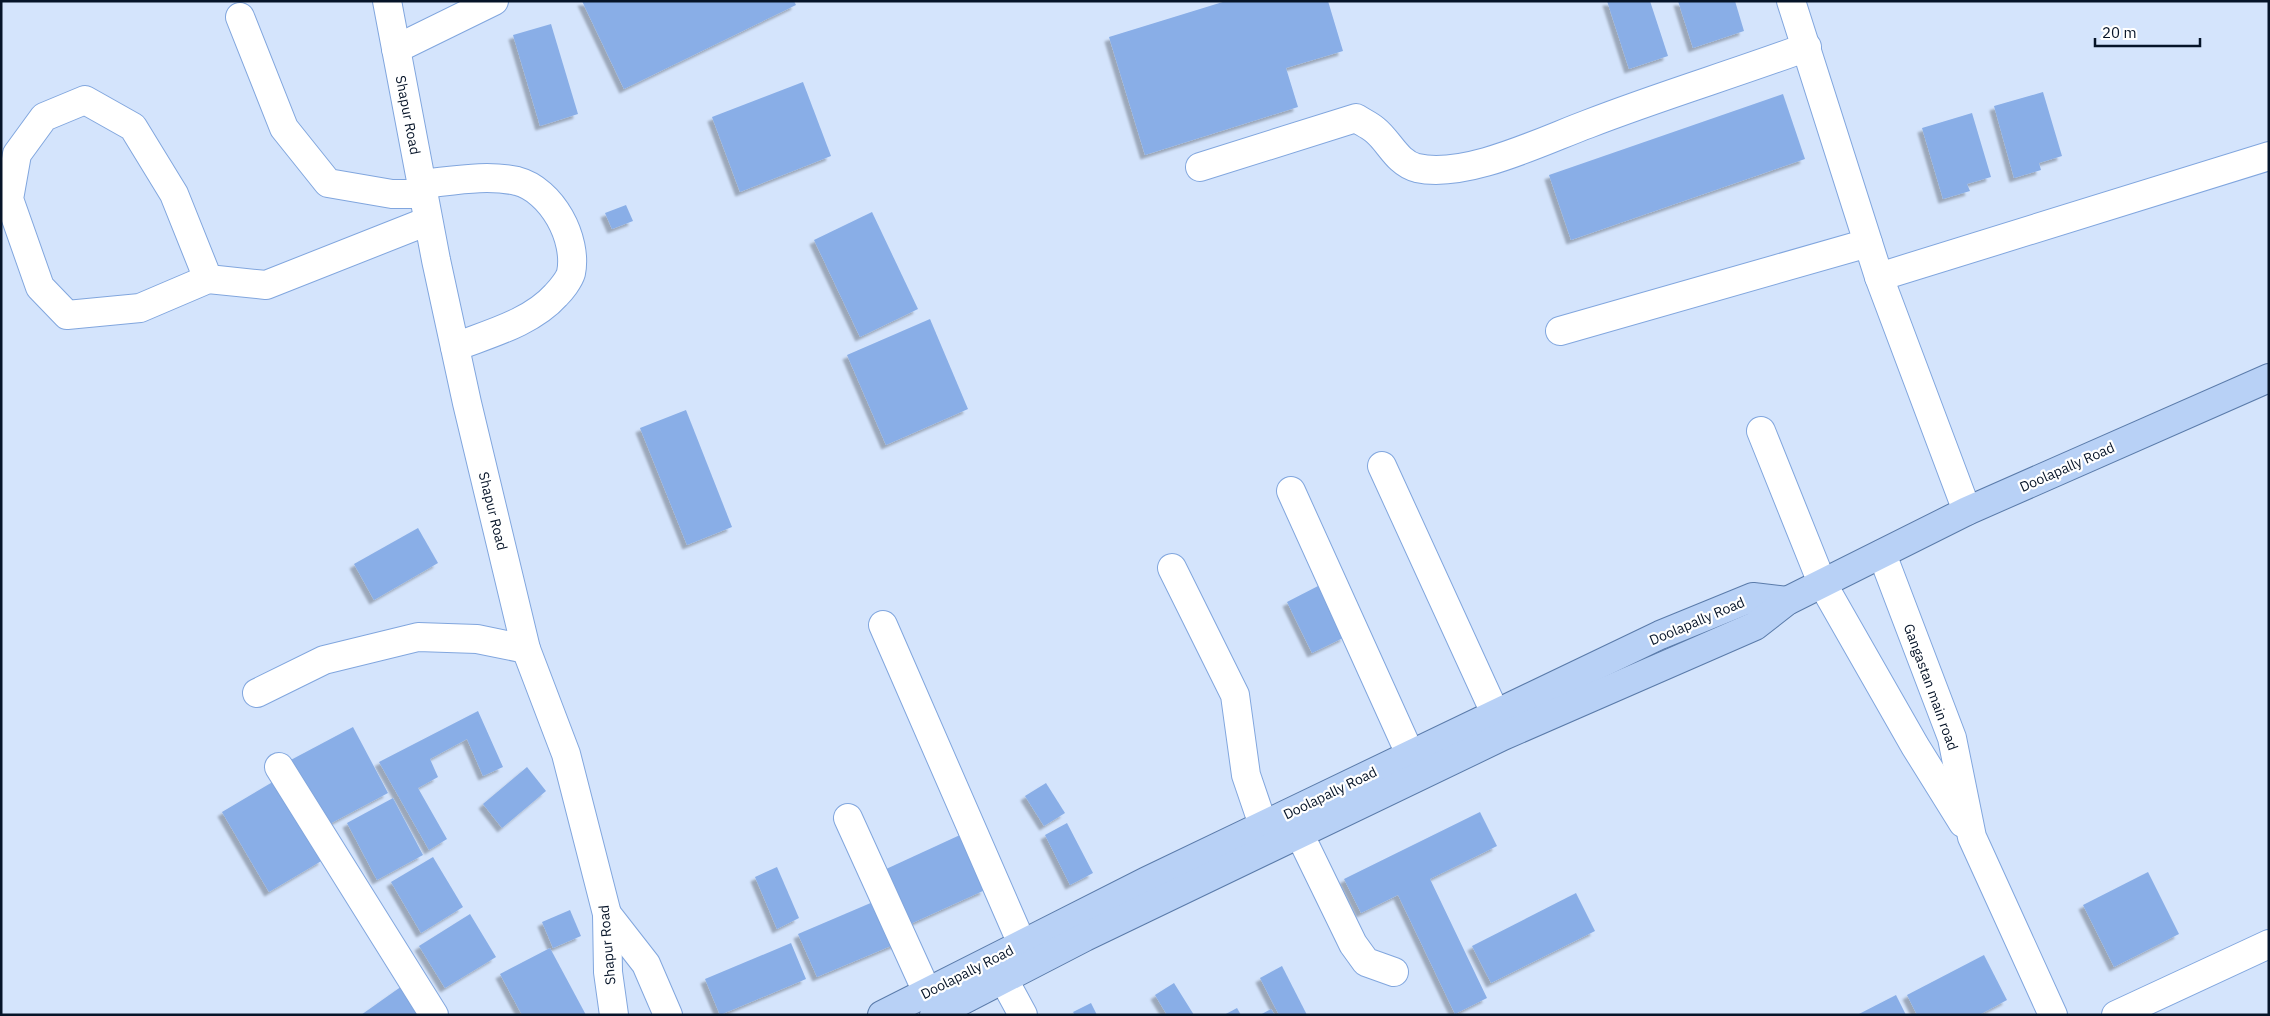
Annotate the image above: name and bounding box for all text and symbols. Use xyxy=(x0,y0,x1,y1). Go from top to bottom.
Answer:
scale bar xyxy=(2095,15,2200,47)
text: 20 m xyxy=(2102,23,2137,42)
street label: Shapur Road xyxy=(392,74,424,156)
street label: Doolapally Road xyxy=(2017,438,2117,496)
street label: Shapur Road xyxy=(475,470,511,552)
street label: Doolapally Road xyxy=(1647,593,1747,649)
street label: Gangastan main road xyxy=(1900,621,1962,753)
street label: Doolapally Road xyxy=(1280,763,1380,823)
street label: Shapur Road xyxy=(595,904,619,986)
street label: Doolapally Road xyxy=(918,941,1016,1003)

